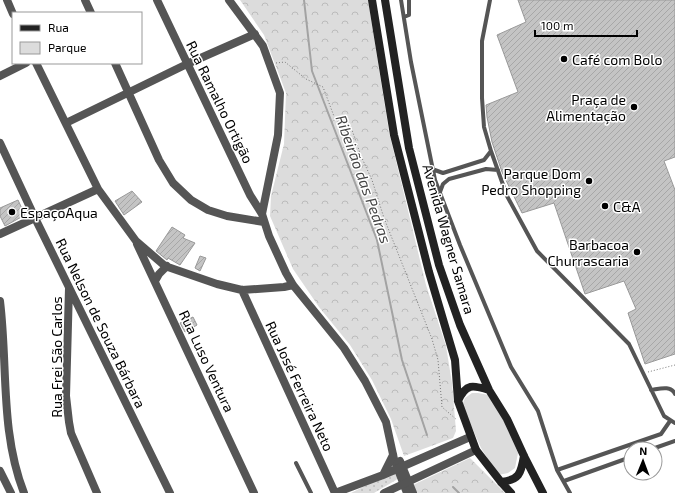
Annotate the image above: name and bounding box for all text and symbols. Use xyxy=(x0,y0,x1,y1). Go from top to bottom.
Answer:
legend xyxy=(12,12,142,64)
scale bar xyxy=(535,12,637,38)
text: 100 m xyxy=(541,18,573,32)
text: Rua xyxy=(48,20,69,34)
street label: Rua Ramalho Ortigão xyxy=(183,38,257,166)
text: Parque xyxy=(48,40,86,54)
place label: Café com Bolo xyxy=(572,51,662,68)
marker: Café com Bolo xyxy=(559,54,569,64)
place label: Praça de Alimentação xyxy=(546,91,626,125)
marker: Praça de Alimentação xyxy=(629,102,639,112)
water label: Ribeirão das Pedras xyxy=(332,112,396,246)
street label: Avenida Wagner Samara xyxy=(419,162,479,316)
place label: Parque Dom Pedro Shopping xyxy=(481,165,581,198)
marker: Parque Dom Pedro Shopping xyxy=(584,176,594,186)
place label: C&A xyxy=(613,198,641,215)
marker: C&A xyxy=(600,201,610,211)
place label: EspaçoAqua xyxy=(20,204,98,222)
marker: EspaçoAqua xyxy=(7,207,17,217)
street label: Rua Nelson de Souza Bárbara xyxy=(52,235,150,411)
place label: Barbacoa Churrascaria xyxy=(548,236,629,269)
marker: Barbacoa Churrascaria xyxy=(632,247,642,257)
street label: Rua Frei São Carlos xyxy=(48,296,65,418)
street label: Rua Luso Ventura xyxy=(176,307,238,415)
street label: Rua José Ferreira Neto xyxy=(262,318,338,454)
north arrow xyxy=(623,441,663,481)
text: N xyxy=(639,444,647,457)

